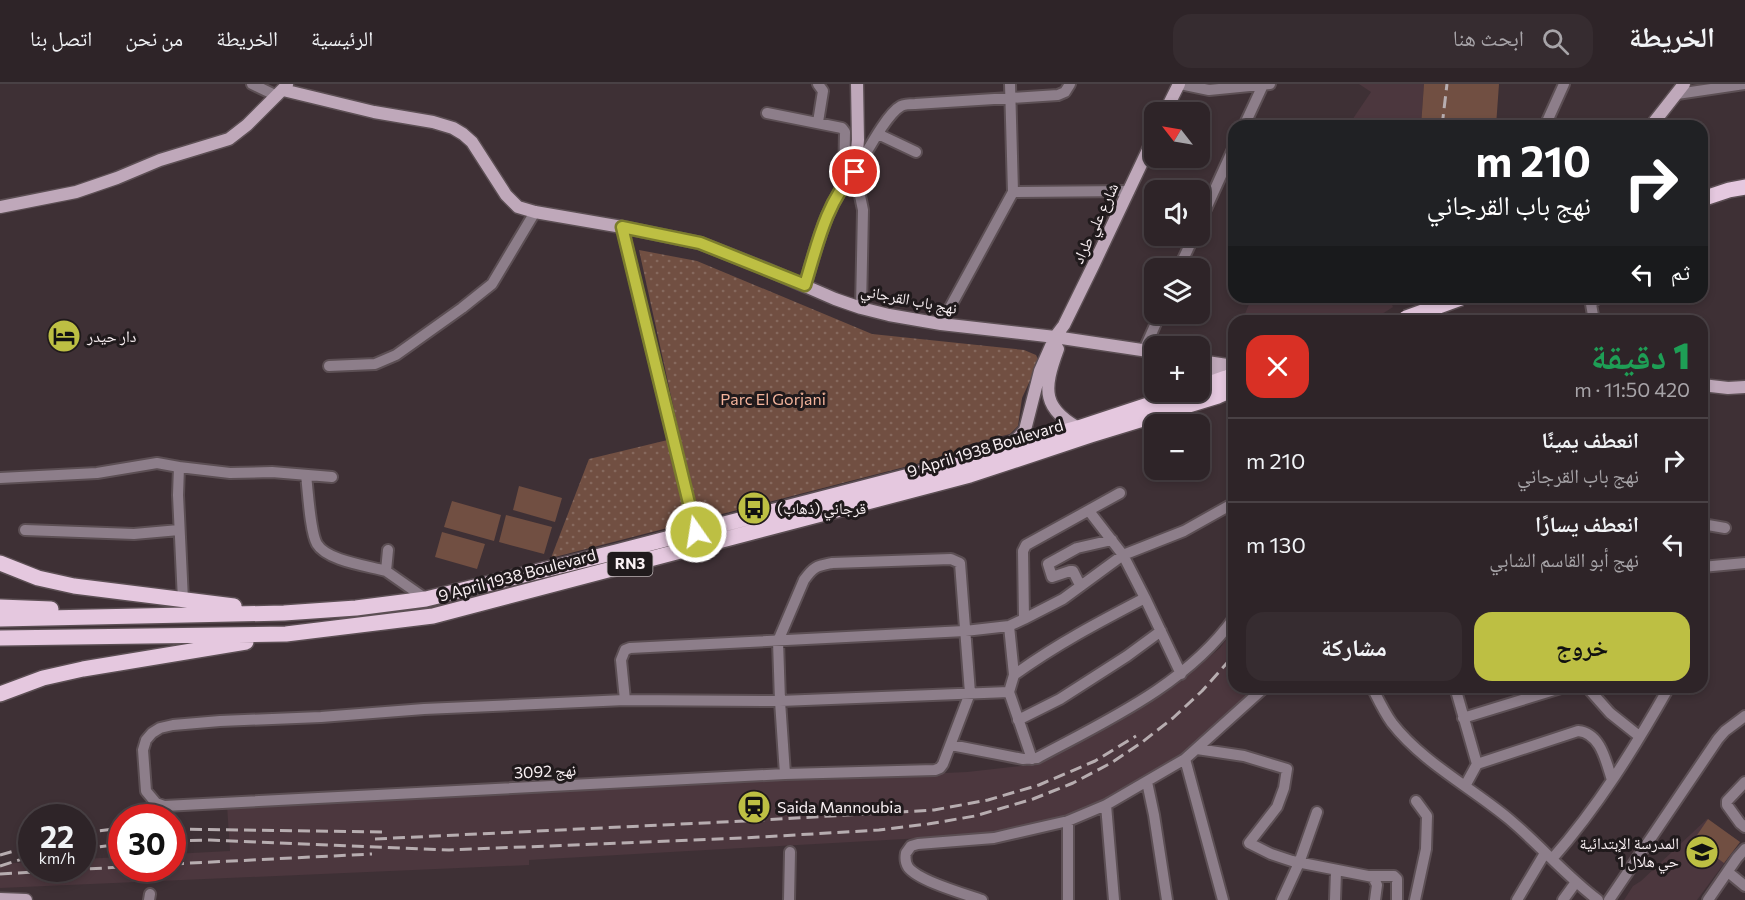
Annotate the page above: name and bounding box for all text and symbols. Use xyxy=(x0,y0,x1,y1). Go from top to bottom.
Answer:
search box xyxy=(1173,14,1593,68)
text: الخريطة xyxy=(1629,19,1715,53)
text: ابحث هنا xyxy=(1453,24,1524,51)
text: اتصل بنا xyxy=(30,25,92,50)
text: من نحن xyxy=(125,25,183,50)
text: الخريطة xyxy=(216,25,278,50)
text: الرئيسية xyxy=(311,25,373,50)
icon: search xyxy=(1539,25,1572,58)
north arrow xyxy=(1144,102,1210,168)
map controls xyxy=(1144,102,1210,480)
text: 210 m xyxy=(1476,134,1591,186)
icon: right xyxy=(1612,144,1690,222)
pin xyxy=(829,146,880,197)
icon: arrive xyxy=(838,155,871,188)
street label: شارع علي طراد xyxy=(1068,179,1125,268)
button: sound xyxy=(1144,180,1210,246)
text: نهج باب القرجاني xyxy=(1426,188,1591,221)
button: layers xyxy=(1144,258,1210,324)
icon: left xyxy=(1626,258,1659,291)
text: ثم xyxy=(1671,258,1690,285)
street label: نهج باب القرجاني xyxy=(859,280,959,321)
hotel icon: دار حيدر xyxy=(46,318,82,354)
place label: دار حيدر xyxy=(86,326,136,346)
text: 1 دقيقة xyxy=(1591,332,1690,376)
button: close xyxy=(1246,335,1309,398)
button: + xyxy=(1144,336,1210,402)
text: 420 m · 11:50 xyxy=(1574,377,1690,401)
park label: Parc El Gorjani xyxy=(720,389,826,408)
button: − xyxy=(1144,414,1210,480)
street label: 9 April 1938 Boulevard xyxy=(905,415,1065,480)
text: انعطف يمينًا xyxy=(1541,426,1639,453)
icon: right xyxy=(1657,444,1690,477)
text: 210 m xyxy=(1246,447,1305,474)
text: نهج باب القرجاني xyxy=(1517,463,1639,487)
bus stop icon: قرجاني (ذهاب) xyxy=(736,490,772,526)
place label: قرجاني (ذهاب) xyxy=(777,498,866,521)
position arrow xyxy=(664,500,728,564)
text: انعطف يسارًا xyxy=(1535,510,1639,537)
icon: left xyxy=(1657,528,1690,561)
text: 130 m xyxy=(1246,531,1306,558)
street label: 9 April 1938 Boulevard xyxy=(436,544,598,605)
text: نهج أبو القاسم الشابي xyxy=(1489,547,1639,571)
road number: RN3 xyxy=(608,552,652,576)
button: مشاركة xyxy=(1246,612,1462,681)
button: خروج xyxy=(1474,612,1690,681)
street label: نهج 3092 xyxy=(513,759,577,784)
station icon: Saida Mannoubia xyxy=(736,789,772,825)
place label: Saida Mannoubia xyxy=(777,797,902,816)
speed limit sign: 30 xyxy=(108,804,186,882)
text: 22 xyxy=(40,817,74,854)
place label: المدرسة الإبتدائية حي هلال 1 xyxy=(1580,833,1679,874)
school or university icon: المدرسة الإبتدائية حي هلال 1 xyxy=(1684,834,1720,870)
text: km/h xyxy=(39,849,75,867)

